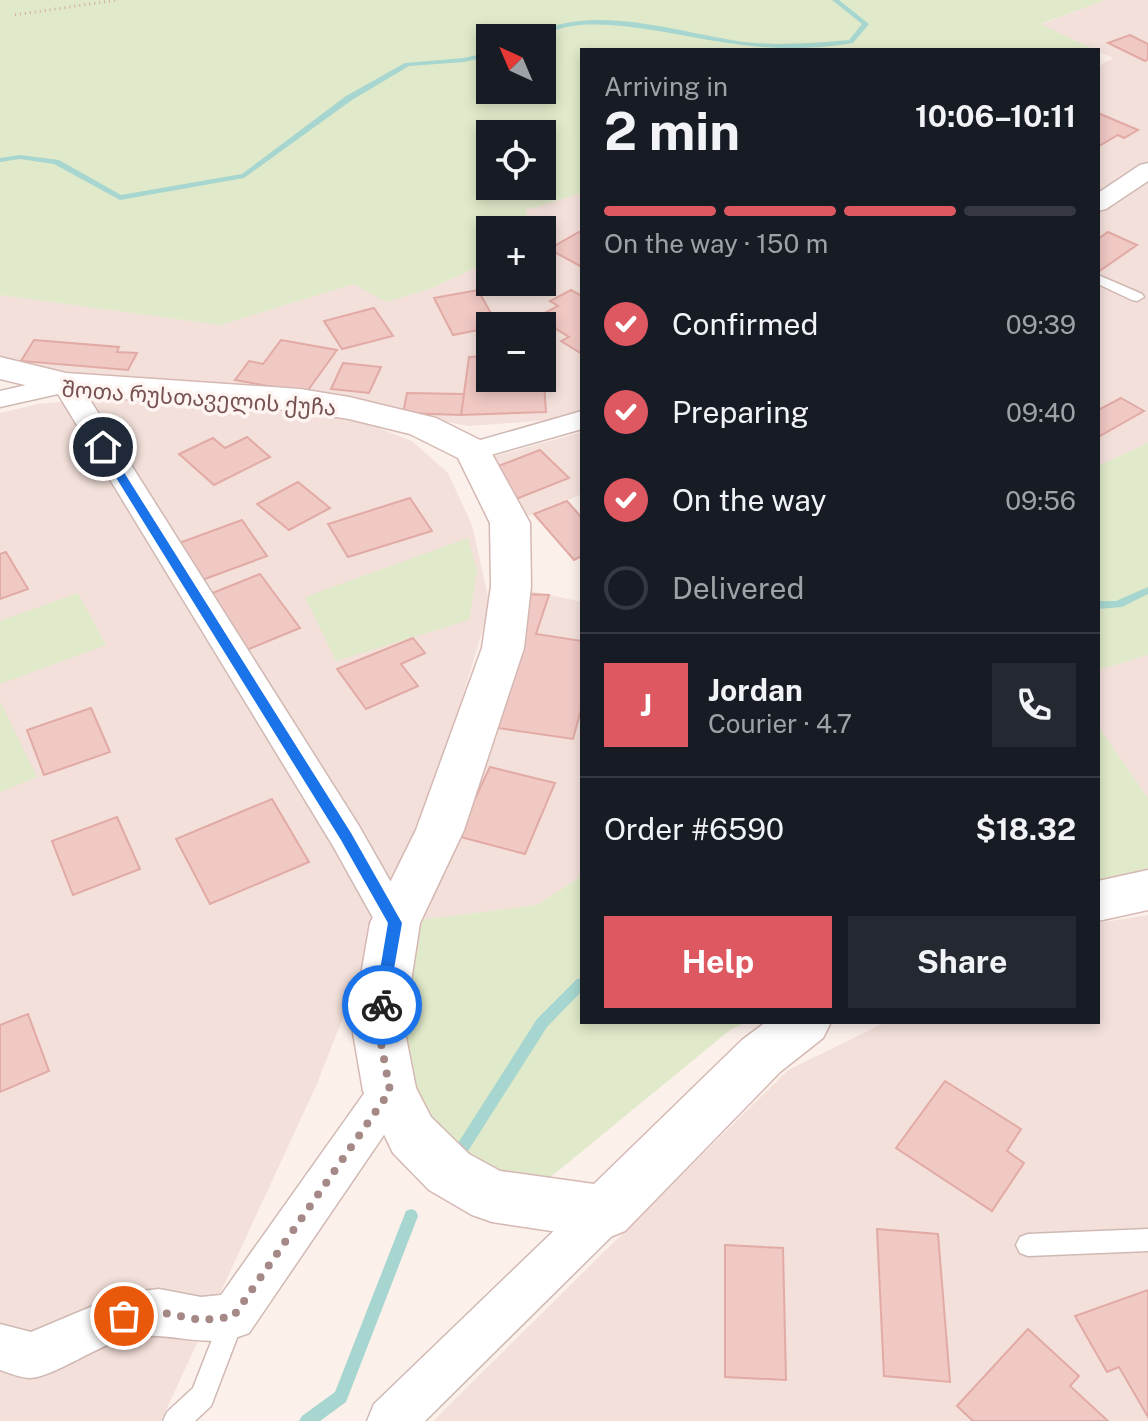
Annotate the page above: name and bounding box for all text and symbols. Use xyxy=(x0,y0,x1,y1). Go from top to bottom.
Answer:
north arrow xyxy=(476,24,556,104)
map controls xyxy=(476,24,556,392)
text: Arriving in xyxy=(604,71,728,102)
text: 10:06–10:11 xyxy=(915,98,1076,134)
text: 2 min xyxy=(604,101,740,162)
button: locate xyxy=(476,120,556,200)
button: + xyxy=(476,216,556,296)
text: On the way · 150 m xyxy=(604,228,828,259)
icon: check xyxy=(604,302,648,346)
text: Confirmed xyxy=(672,306,818,342)
text: 09:39 xyxy=(1006,309,1076,340)
button: − xyxy=(476,312,556,392)
street label: შოთა რუსთაველის ქუჩა xyxy=(61,375,337,422)
icon: check xyxy=(604,390,648,434)
text: Preparing xyxy=(672,394,809,430)
text: 09:40 xyxy=(1006,397,1076,428)
pin xyxy=(69,413,137,481)
icon: home xyxy=(81,425,125,469)
icon: check xyxy=(604,478,648,522)
text: On the way xyxy=(672,482,826,518)
text: 09:56 xyxy=(1005,485,1076,516)
text: Delivered xyxy=(672,570,804,606)
button: phone xyxy=(992,663,1076,747)
text: Jordan xyxy=(708,672,803,708)
text: J xyxy=(640,687,652,723)
text: Courier · 4.7 xyxy=(708,708,852,739)
text: Order #6590 xyxy=(604,811,784,847)
text: $18.32 xyxy=(976,811,1076,847)
button: Help xyxy=(604,916,832,1008)
button: Share xyxy=(848,916,1076,1008)
courier xyxy=(342,965,422,1045)
icon: bike xyxy=(360,983,404,1027)
pin xyxy=(90,1282,158,1350)
icon: bag xyxy=(102,1294,146,1338)

